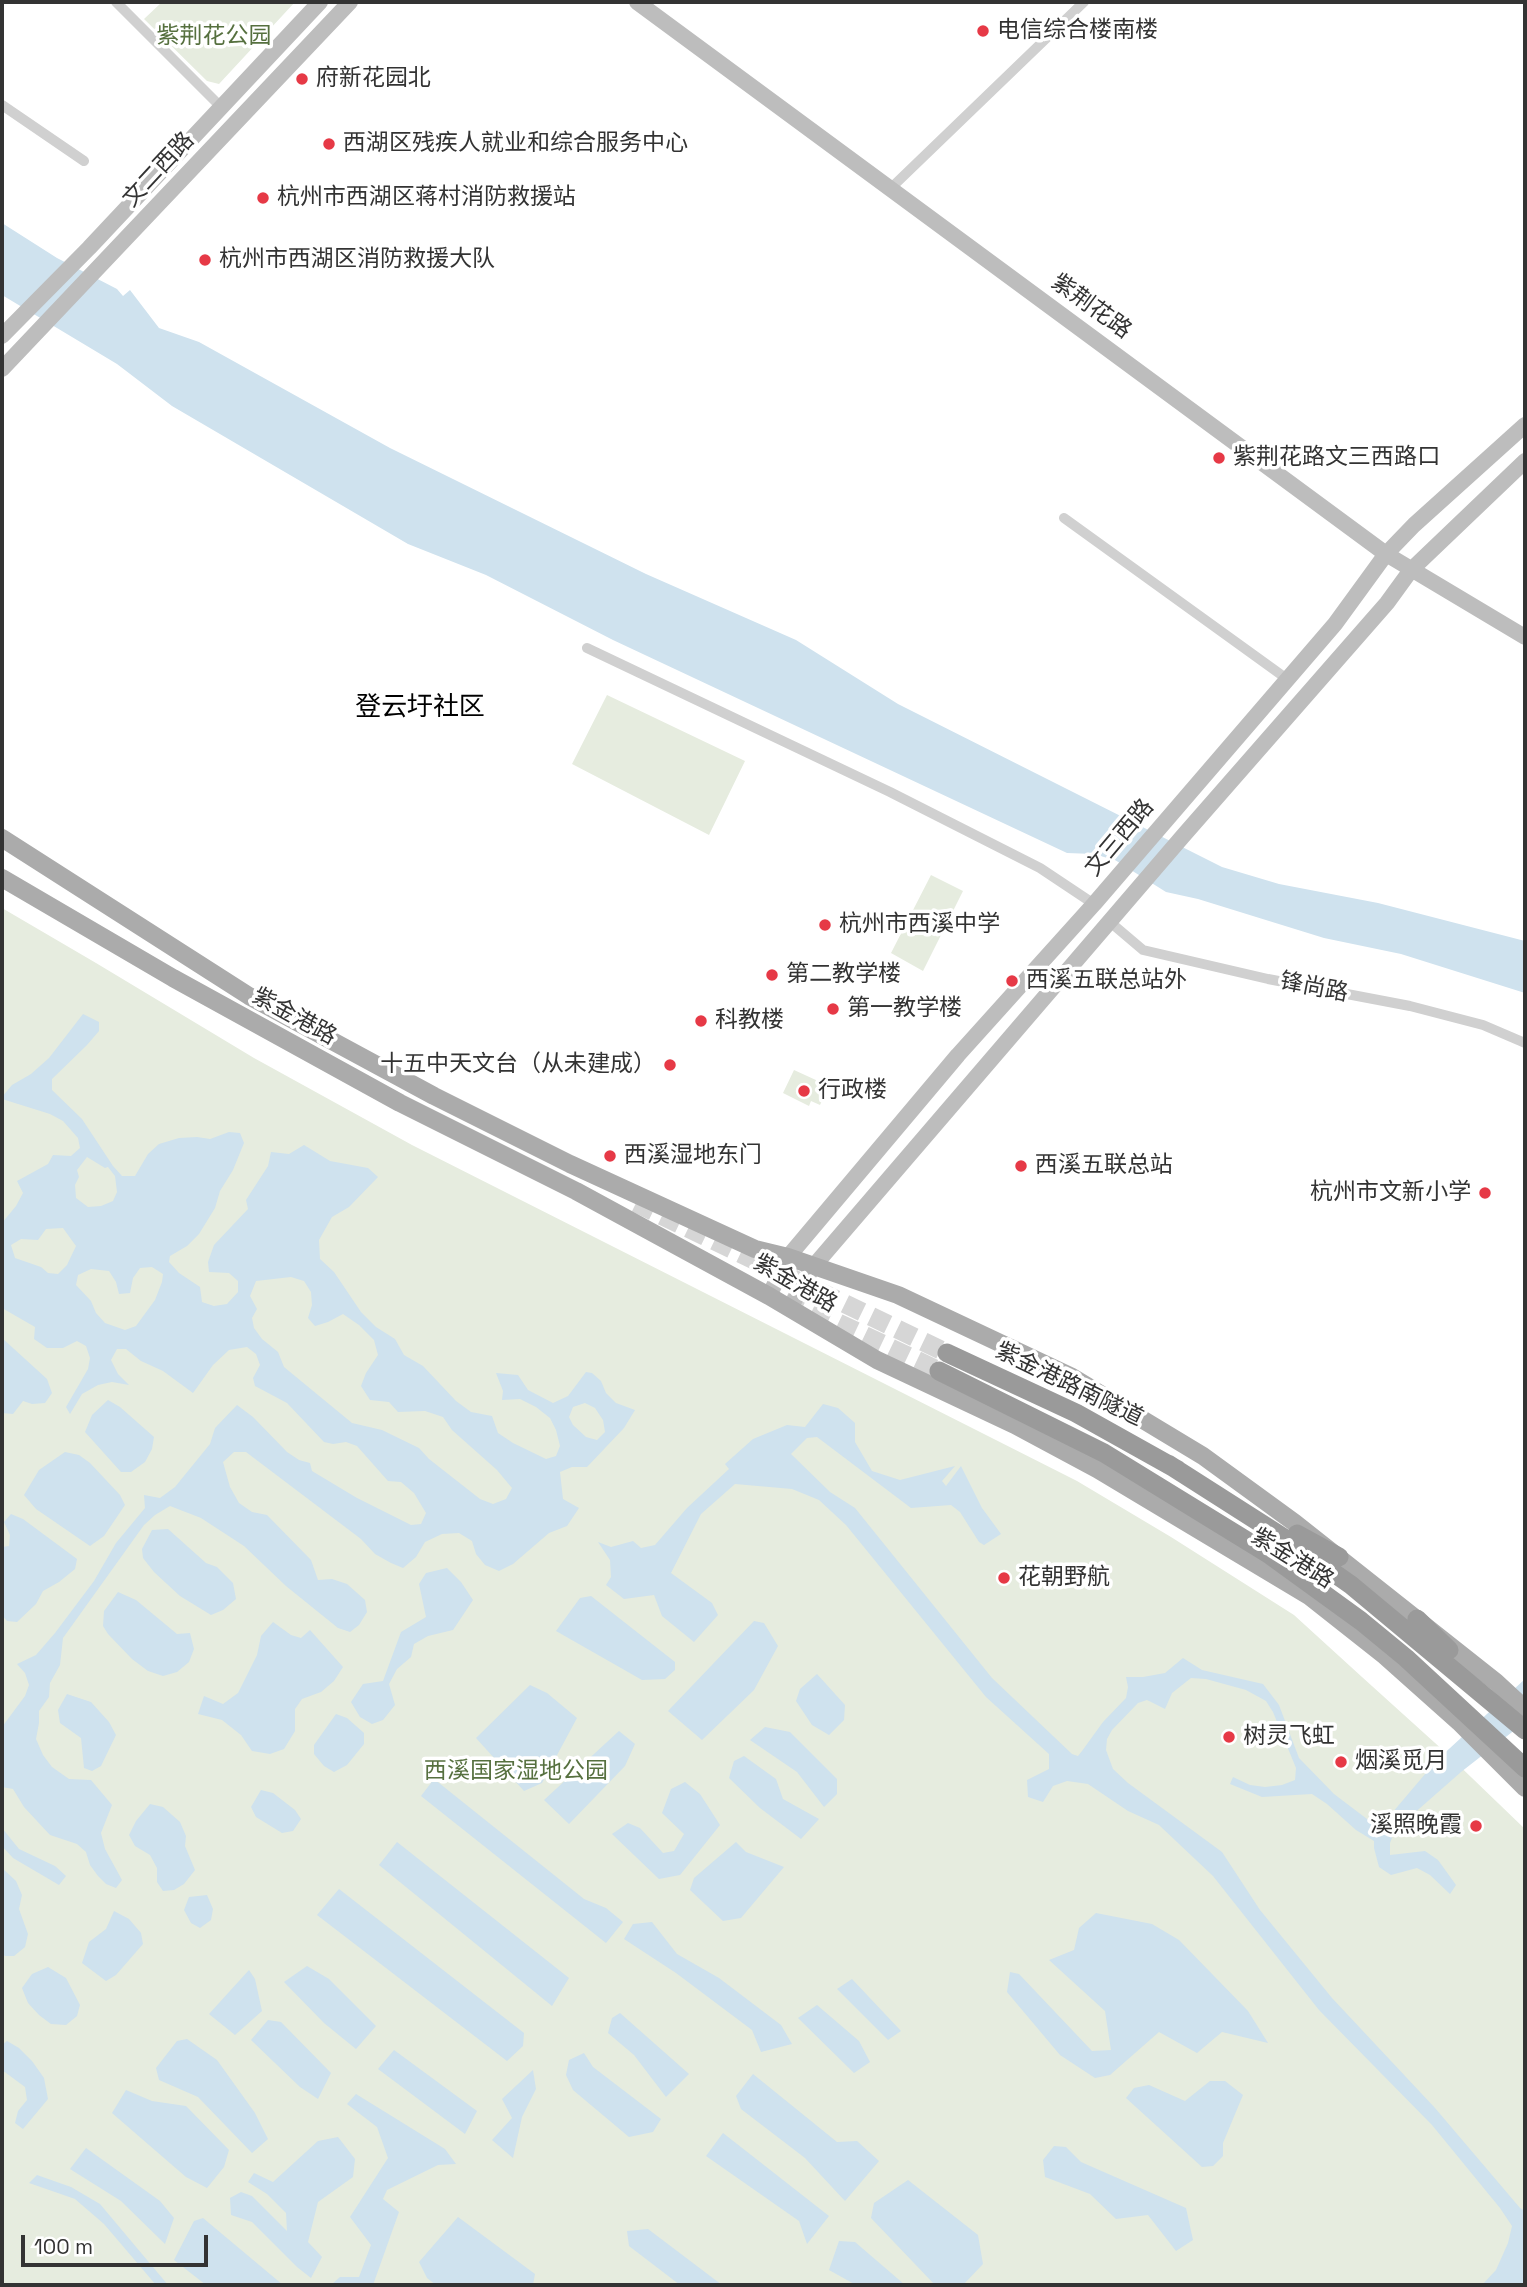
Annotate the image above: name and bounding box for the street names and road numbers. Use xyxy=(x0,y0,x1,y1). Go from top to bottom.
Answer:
street label: 文二西路 xyxy=(118,127,200,213)
street label: 紫荆花路 xyxy=(1046,269,1136,345)
street label: 文三西路 xyxy=(1080,794,1160,882)
street label: 锋尚路 xyxy=(1278,968,1350,1008)
street label: 紫金港路 xyxy=(247,983,341,1051)
street label: 紫金港路 xyxy=(748,1249,842,1319)
street label: 紫金港路南隧道 xyxy=(991,1337,1147,1433)
street label: 紫金港路 xyxy=(1246,1523,1338,1595)

